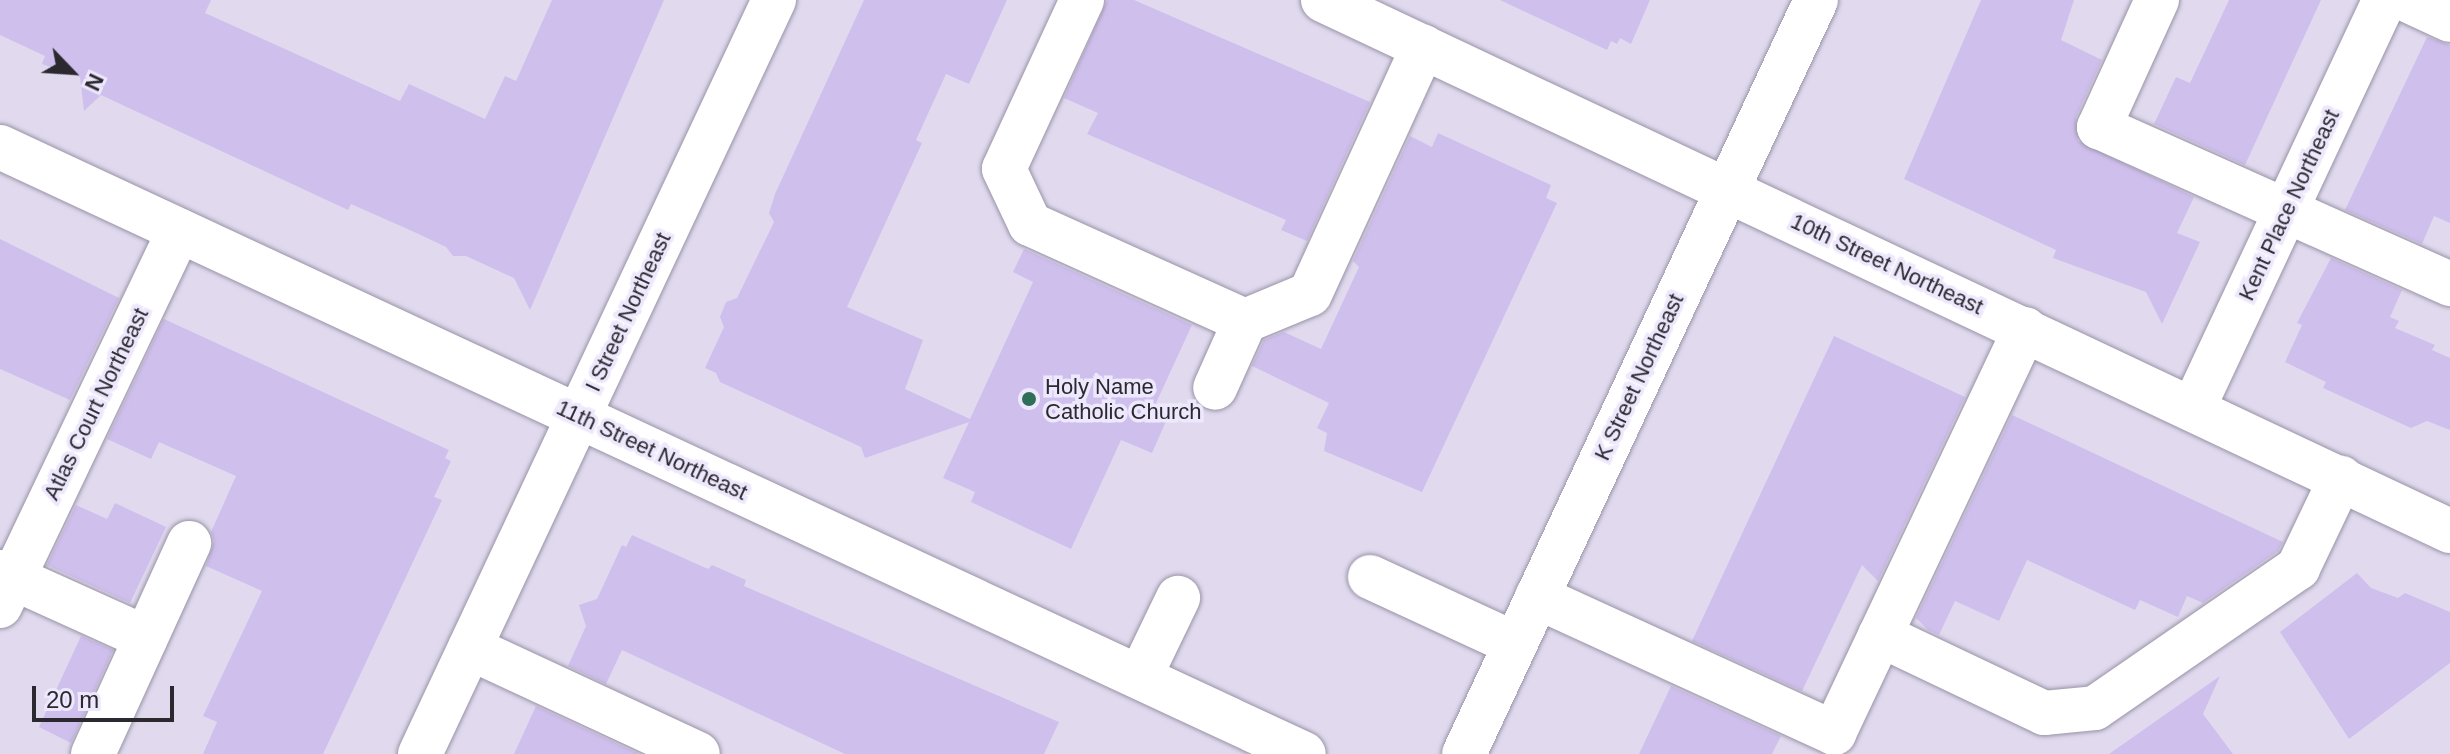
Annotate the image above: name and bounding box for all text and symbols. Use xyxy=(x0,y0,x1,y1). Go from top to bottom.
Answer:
north arrow xyxy=(32,32,112,112)
text: N xyxy=(80,70,109,95)
street label: Kent Place Northeast xyxy=(2233,105,2345,305)
street label: 10th Street Northeast xyxy=(1787,208,1987,320)
street label: I Street Northeast xyxy=(580,228,676,396)
street label: K Street Northeast xyxy=(1589,289,1689,465)
street label: Atlas Court Northeast xyxy=(38,304,154,504)
place label: Holy Name Catholic Church xyxy=(1045,373,1202,424)
marker: Holy Name Catholic Church xyxy=(1020,390,1038,408)
street label: 11th Street Northeast xyxy=(552,394,752,506)
scale bar xyxy=(36,670,178,720)
text: 20 m xyxy=(46,686,99,713)

